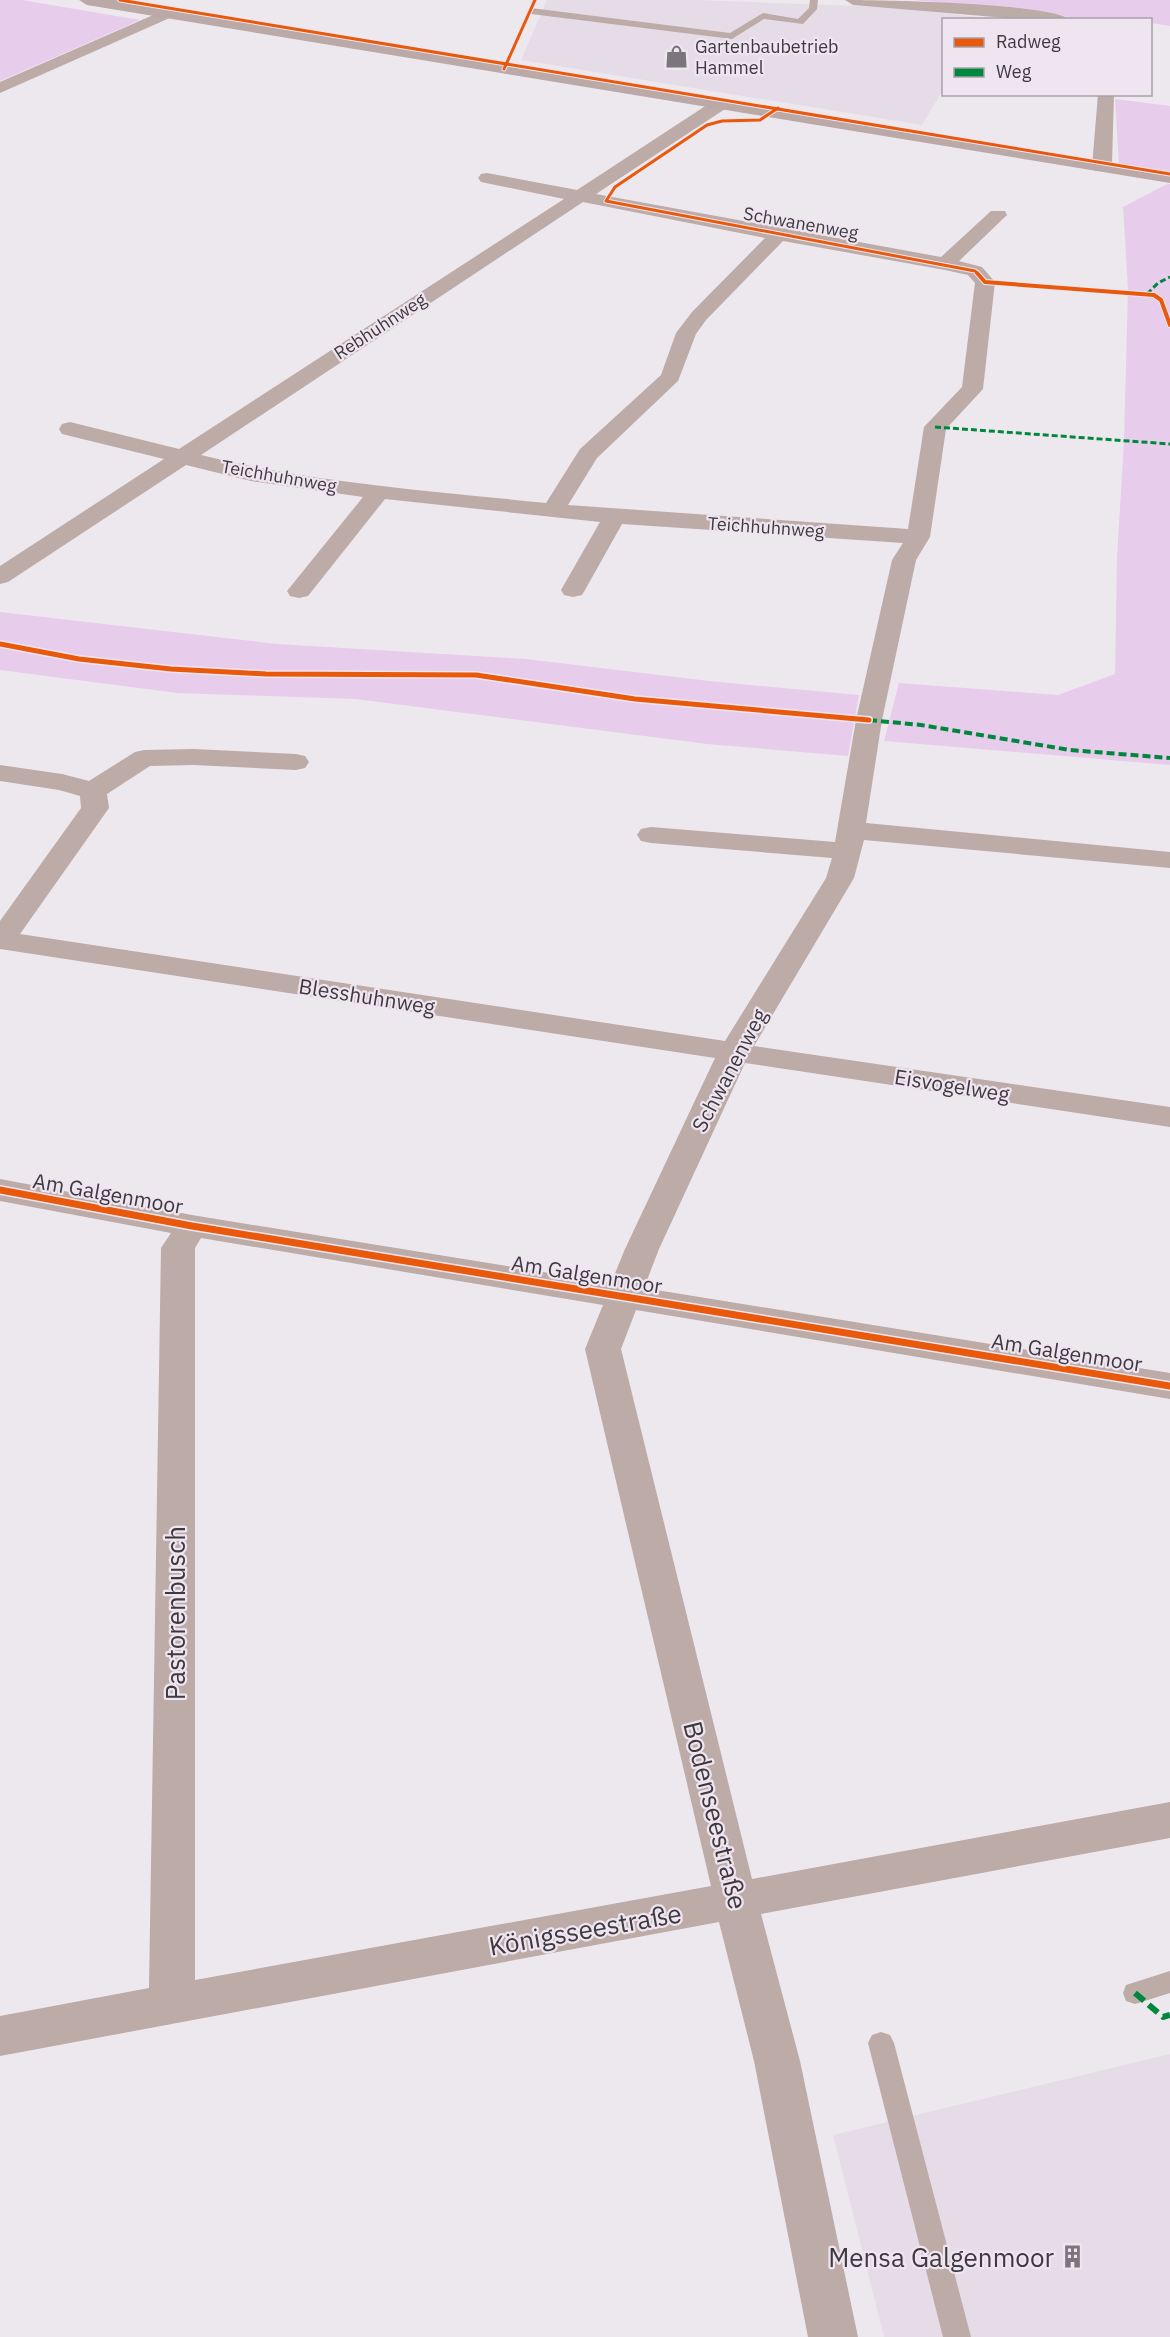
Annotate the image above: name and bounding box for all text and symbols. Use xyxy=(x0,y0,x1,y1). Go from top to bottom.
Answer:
legend xyxy=(942,18,1152,96)
text: Radweg xyxy=(996,30,1061,53)
place label: Gartenbaubetrieb Hammel xyxy=(695,35,839,79)
shop icon: Gartenbaubetrieb Hammel xyxy=(664,43,690,69)
text: Weg xyxy=(996,60,1032,83)
street label: Schwanenweg xyxy=(742,202,861,245)
street label: Rebhuhnweg xyxy=(329,287,431,364)
street label: Teichhuhnweg xyxy=(220,455,339,498)
street label: Teichhuhnweg xyxy=(707,511,826,543)
street label: Blesshuhnweg xyxy=(297,971,437,1021)
street label: Schwanenweg xyxy=(685,1004,773,1136)
street label: Eisvogelweg xyxy=(892,1062,1012,1108)
street label: Am Galgenmoor xyxy=(31,1166,186,1220)
street label: Am Galgenmoor xyxy=(510,1248,665,1300)
street label: Am Galgenmoor xyxy=(990,1326,1145,1378)
street label: Pastorenbusch xyxy=(158,1526,192,1700)
street label: Bodenseestraße xyxy=(676,1717,756,1913)
street label: Königsseestraße xyxy=(486,1895,684,1963)
place label: Mensa Galgenmoor xyxy=(828,2240,1054,2274)
building icon: Mensa Galgenmoor xyxy=(1059,2244,1085,2270)

